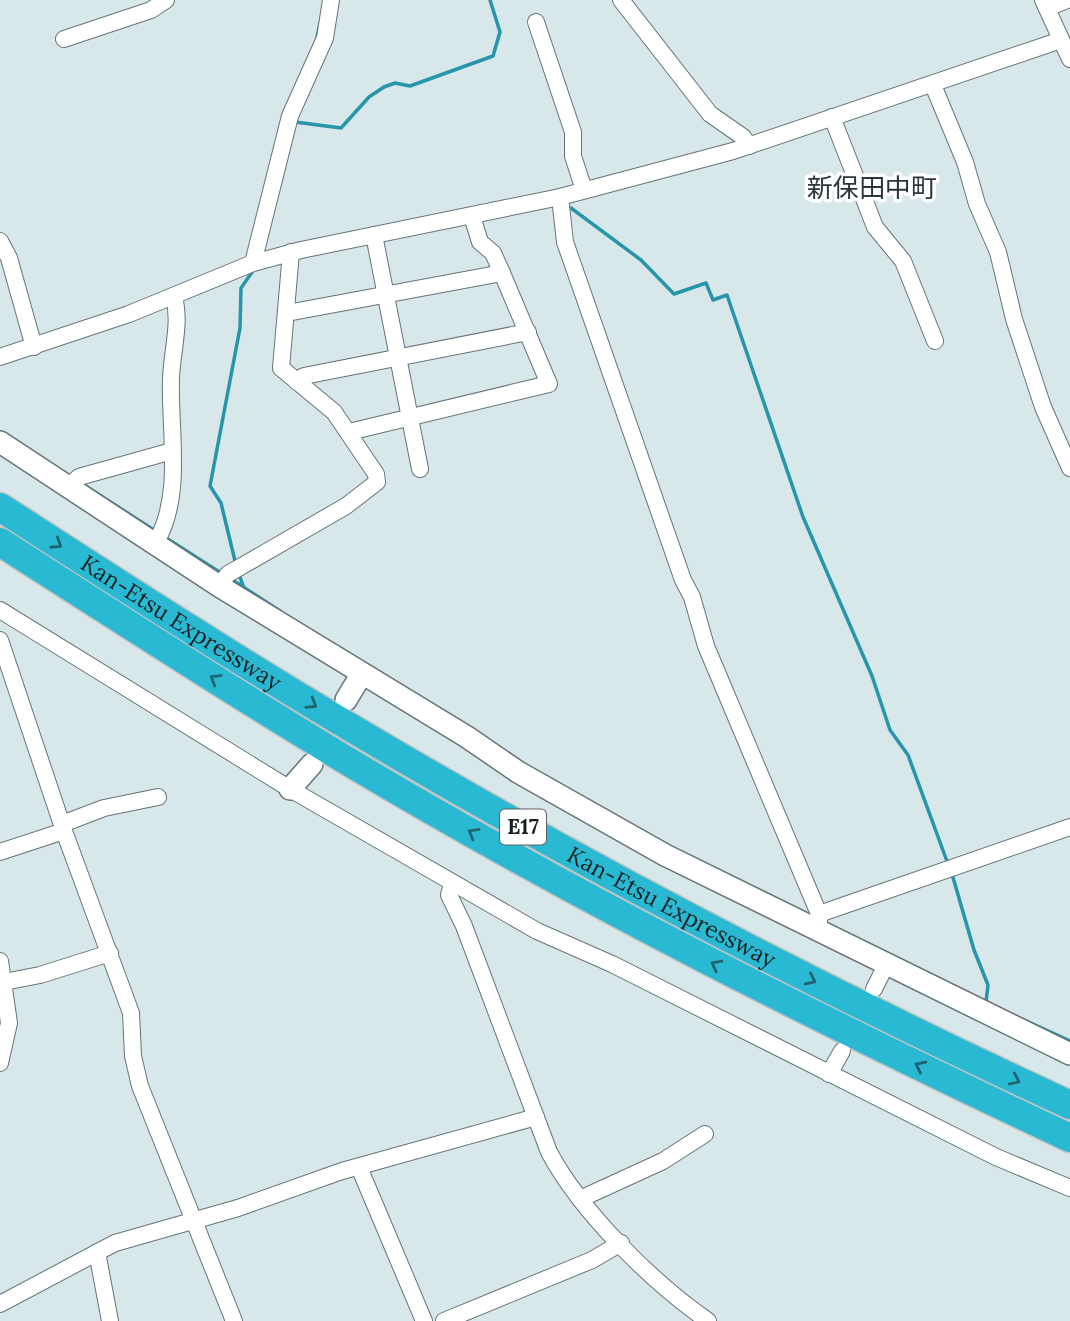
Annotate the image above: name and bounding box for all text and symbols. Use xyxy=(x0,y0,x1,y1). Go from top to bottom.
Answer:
district label: 新保田中町 xyxy=(807,171,937,204)
one-way arrow xyxy=(50,535,63,548)
street label: Kan-Etsu Expressway xyxy=(76,548,288,697)
one-way arrow xyxy=(209,674,222,687)
one-way arrow xyxy=(304,696,317,709)
road number: E17 xyxy=(500,810,546,844)
one-way arrow xyxy=(468,828,481,841)
street label: Kan-Etsu Expressway xyxy=(562,840,782,974)
one-way arrow xyxy=(711,960,723,973)
one-way arrow xyxy=(804,972,816,986)
one-way arrow xyxy=(915,1061,927,1075)
one-way arrow xyxy=(1008,1072,1021,1086)

